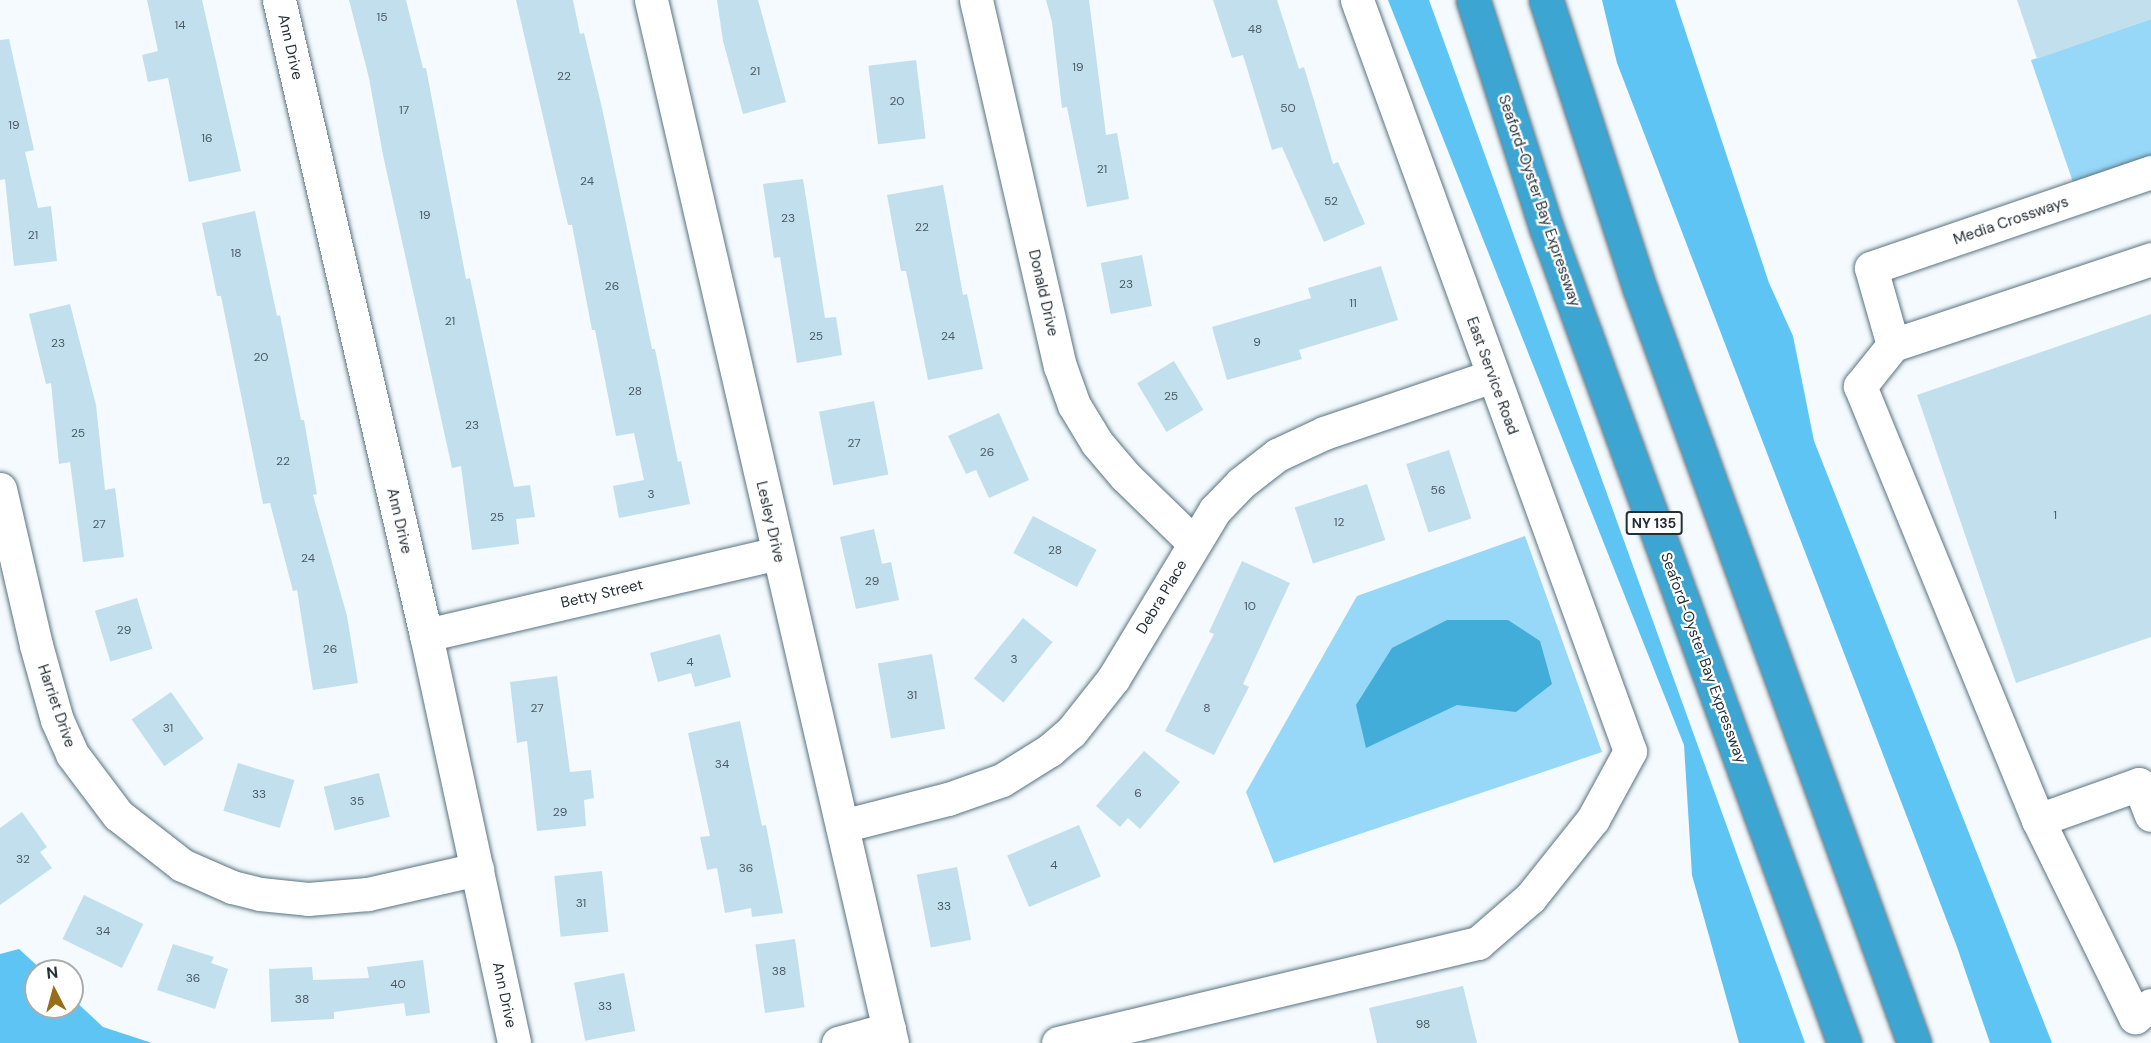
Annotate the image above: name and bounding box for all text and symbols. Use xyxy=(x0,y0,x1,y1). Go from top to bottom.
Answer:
house number: 15 xyxy=(376,11,388,25)
street label: Ann Drive xyxy=(274,12,306,82)
house number: 14 xyxy=(174,19,186,33)
house number: 48 xyxy=(1248,23,1262,37)
house number: 19 xyxy=(1072,61,1084,75)
house number: 21 xyxy=(750,65,760,79)
house number: 22 xyxy=(557,70,571,84)
street label: Seaford-Oyster Bay Expressway xyxy=(1494,93,1584,309)
house number: 20 xyxy=(890,95,904,109)
house number: 50 xyxy=(1280,102,1296,116)
house number: 17 xyxy=(399,104,409,118)
house number: 19 xyxy=(8,119,20,133)
house number: 16 xyxy=(201,132,213,146)
house number: 21 xyxy=(1097,163,1107,177)
house number: 24 xyxy=(580,175,594,189)
street label: Media Crossways xyxy=(1951,193,2071,249)
house number: 52 xyxy=(1324,195,1338,209)
house number: 19 xyxy=(419,209,431,223)
house number: 23 xyxy=(781,212,795,226)
house number: 22 xyxy=(915,221,929,235)
house number: 21 xyxy=(28,229,38,243)
house number: 18 xyxy=(230,247,242,261)
street label: Donald Drive xyxy=(1024,248,1062,338)
house number: 23 xyxy=(1119,278,1133,292)
house number: 26 xyxy=(605,280,619,294)
house number: 11 xyxy=(1349,297,1357,311)
house number: 21 xyxy=(445,315,455,329)
street label: East Service Road xyxy=(1462,315,1522,437)
house number: 25 xyxy=(809,330,823,344)
house number: 24 xyxy=(941,330,955,344)
house number: 9 xyxy=(1253,336,1261,350)
house number: 23 xyxy=(51,337,65,351)
house number: 20 xyxy=(254,351,268,365)
house number: 28 xyxy=(628,385,642,399)
house number: 25 xyxy=(1164,390,1178,404)
house number: 23 xyxy=(465,419,479,433)
house number: 25 xyxy=(71,427,85,441)
house number: 27 xyxy=(847,437,861,451)
house number: 26 xyxy=(980,446,994,460)
house number: 22 xyxy=(276,455,290,469)
street label: Lesley Drive xyxy=(752,480,788,564)
house number: 56 xyxy=(1431,484,1445,498)
street label: Ann Drive xyxy=(383,486,415,556)
house number: 3 xyxy=(647,488,655,502)
house number: 1 xyxy=(2053,509,2057,523)
house number: 25 xyxy=(490,511,504,525)
road number: NY 135 xyxy=(1626,512,1682,534)
house number: 12 xyxy=(1334,516,1344,530)
house number: 27 xyxy=(92,518,106,532)
house number: 28 xyxy=(1048,544,1062,558)
street label: Seaford-Oyster Bay Expressway xyxy=(1656,550,1750,766)
house number: 24 xyxy=(301,552,315,566)
street label: Debra Place xyxy=(1133,557,1191,637)
house number: 29 xyxy=(865,575,879,589)
street label: Betty Street xyxy=(559,576,645,612)
house number: 10 xyxy=(1244,600,1256,614)
house number: 29 xyxy=(117,624,131,638)
house number: 26 xyxy=(323,643,337,657)
house number: 3 xyxy=(1010,653,1018,667)
house number: 4 xyxy=(686,656,694,670)
street label: Harriet Drive xyxy=(33,662,79,750)
house number: 31 xyxy=(907,689,917,703)
house number: 27 xyxy=(530,702,544,716)
house number: 8 xyxy=(1203,702,1211,716)
house number: 31 xyxy=(163,722,173,736)
house number: 34 xyxy=(715,758,729,772)
house number: 6 xyxy=(1134,787,1142,801)
house number: 33 xyxy=(252,788,266,802)
house number: 35 xyxy=(350,795,364,809)
house number: 29 xyxy=(553,806,567,820)
house number: 32 xyxy=(16,853,30,867)
house number: 4 xyxy=(1050,859,1058,873)
house number: 36 xyxy=(739,862,753,876)
house number: 31 xyxy=(576,897,586,911)
house number: 33 xyxy=(937,900,951,914)
house number: 34 xyxy=(96,925,110,939)
north arrow xyxy=(24,959,84,1019)
street label: Ann Drive xyxy=(488,961,520,1029)
text: N xyxy=(45,962,59,984)
house number: 38 xyxy=(772,965,786,979)
house number: 36 xyxy=(186,972,200,986)
house number: 40 xyxy=(390,978,406,992)
house number: 38 xyxy=(295,993,309,1007)
house number: 33 xyxy=(598,1000,612,1014)
house number: 98 xyxy=(1416,1018,1430,1032)

